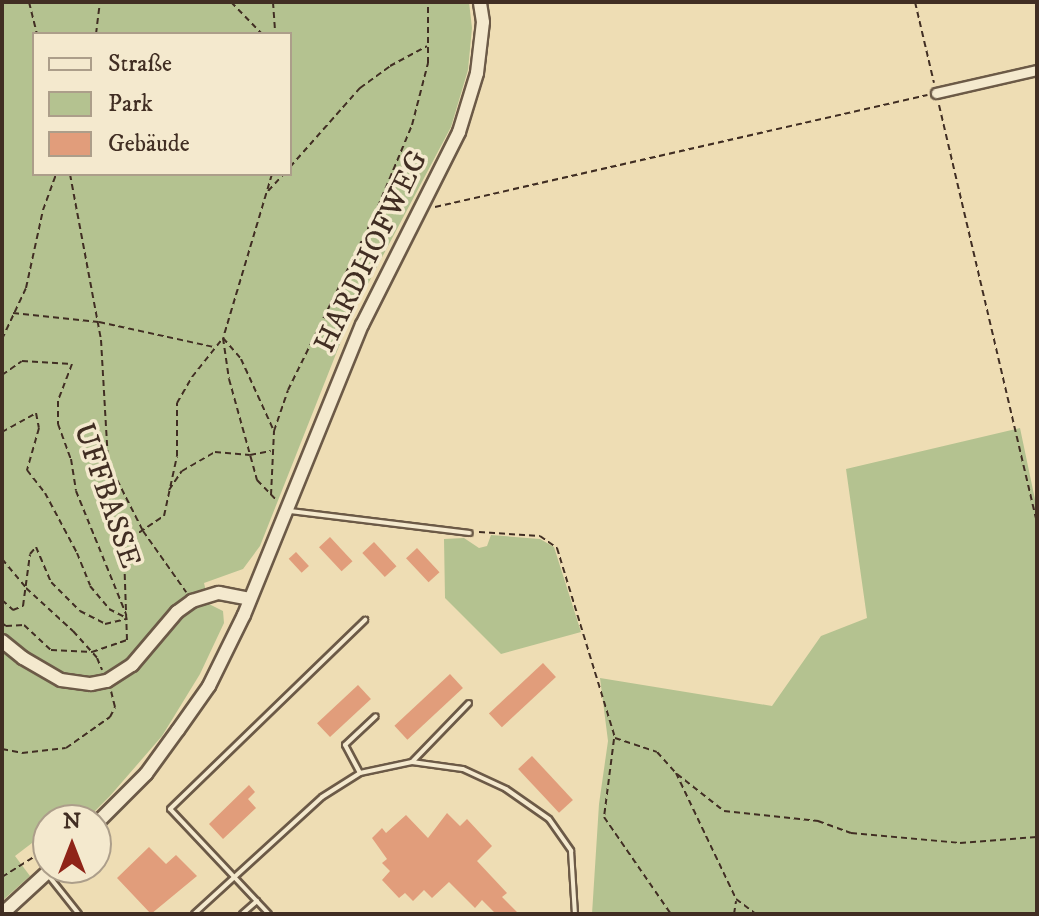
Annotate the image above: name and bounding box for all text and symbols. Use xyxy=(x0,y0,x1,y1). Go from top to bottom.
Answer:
legend xyxy=(32,32,292,176)
text: Straße xyxy=(108,49,172,79)
text: Park xyxy=(108,89,153,119)
text: Gebäude xyxy=(108,129,190,159)
street label: HARDHOFWEG xyxy=(308,145,436,359)
street label: UFFBASSE xyxy=(64,419,148,573)
north arrow xyxy=(32,804,112,884)
text: N xyxy=(63,808,81,835)

